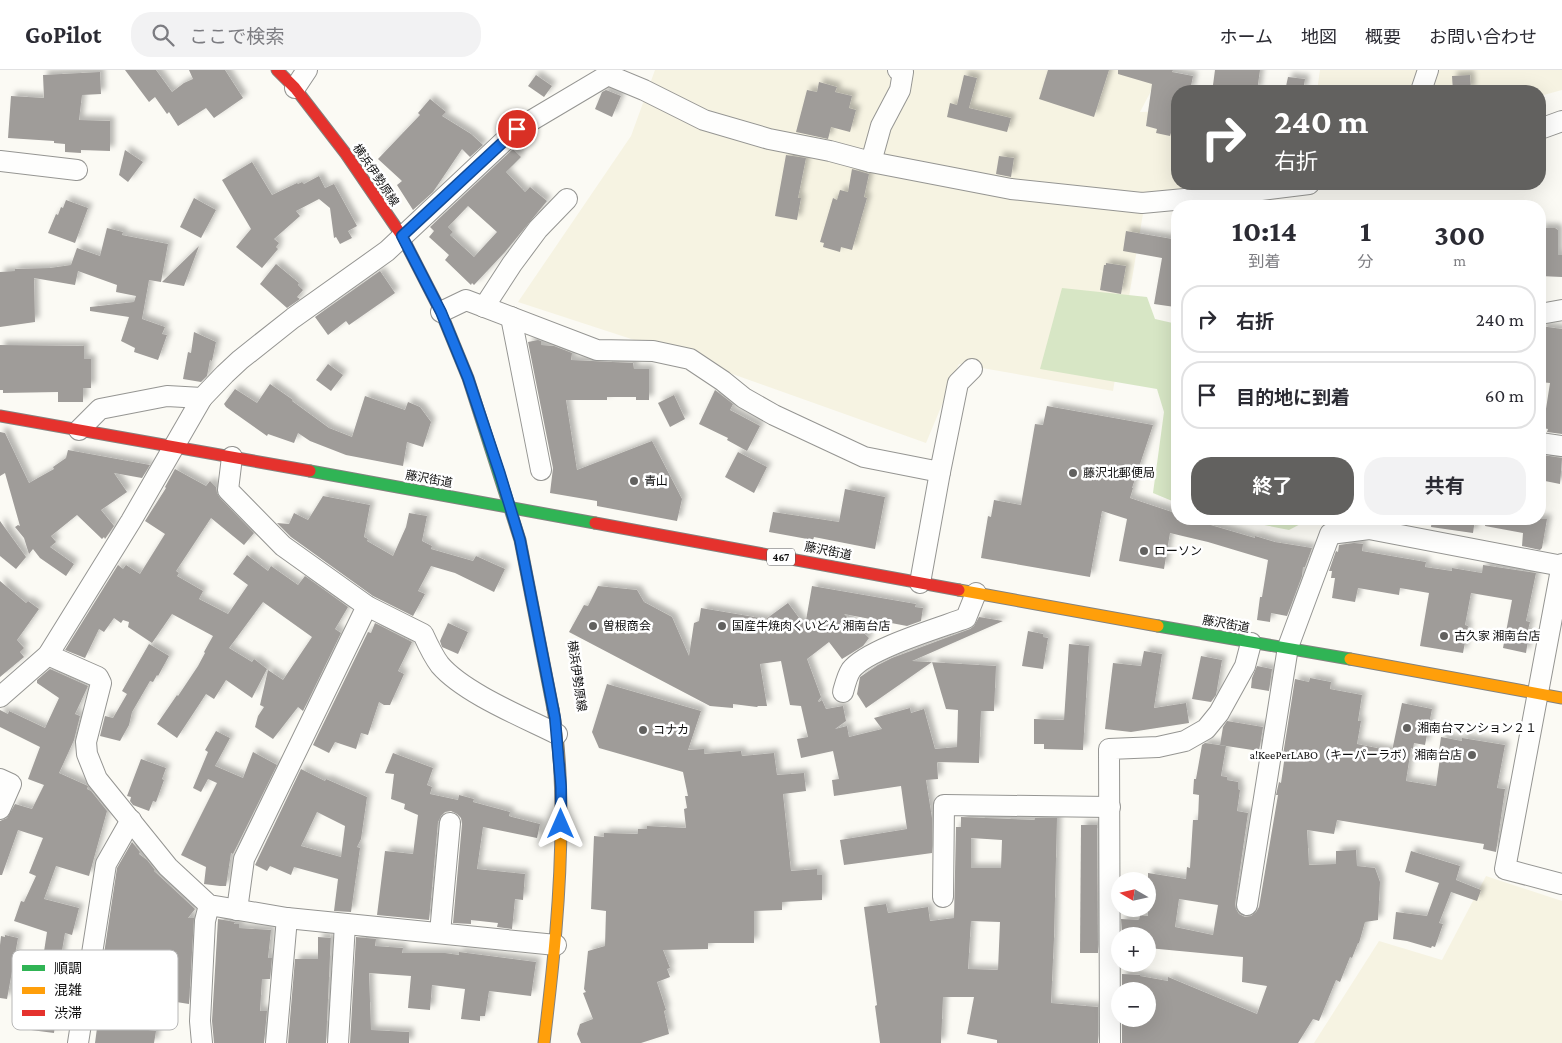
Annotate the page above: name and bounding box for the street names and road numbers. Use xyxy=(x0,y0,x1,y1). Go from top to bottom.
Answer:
street label: 横浜伊勢原線 xyxy=(350,141,402,209)
street label: 藤沢街道 xyxy=(404,468,454,490)
street label: 藤沢街道 xyxy=(803,540,853,562)
road number: 467 xyxy=(767,548,795,566)
street label: 藤沢街道 xyxy=(1201,613,1251,635)
street label: 横浜伊勢原線 xyxy=(565,639,589,713)

